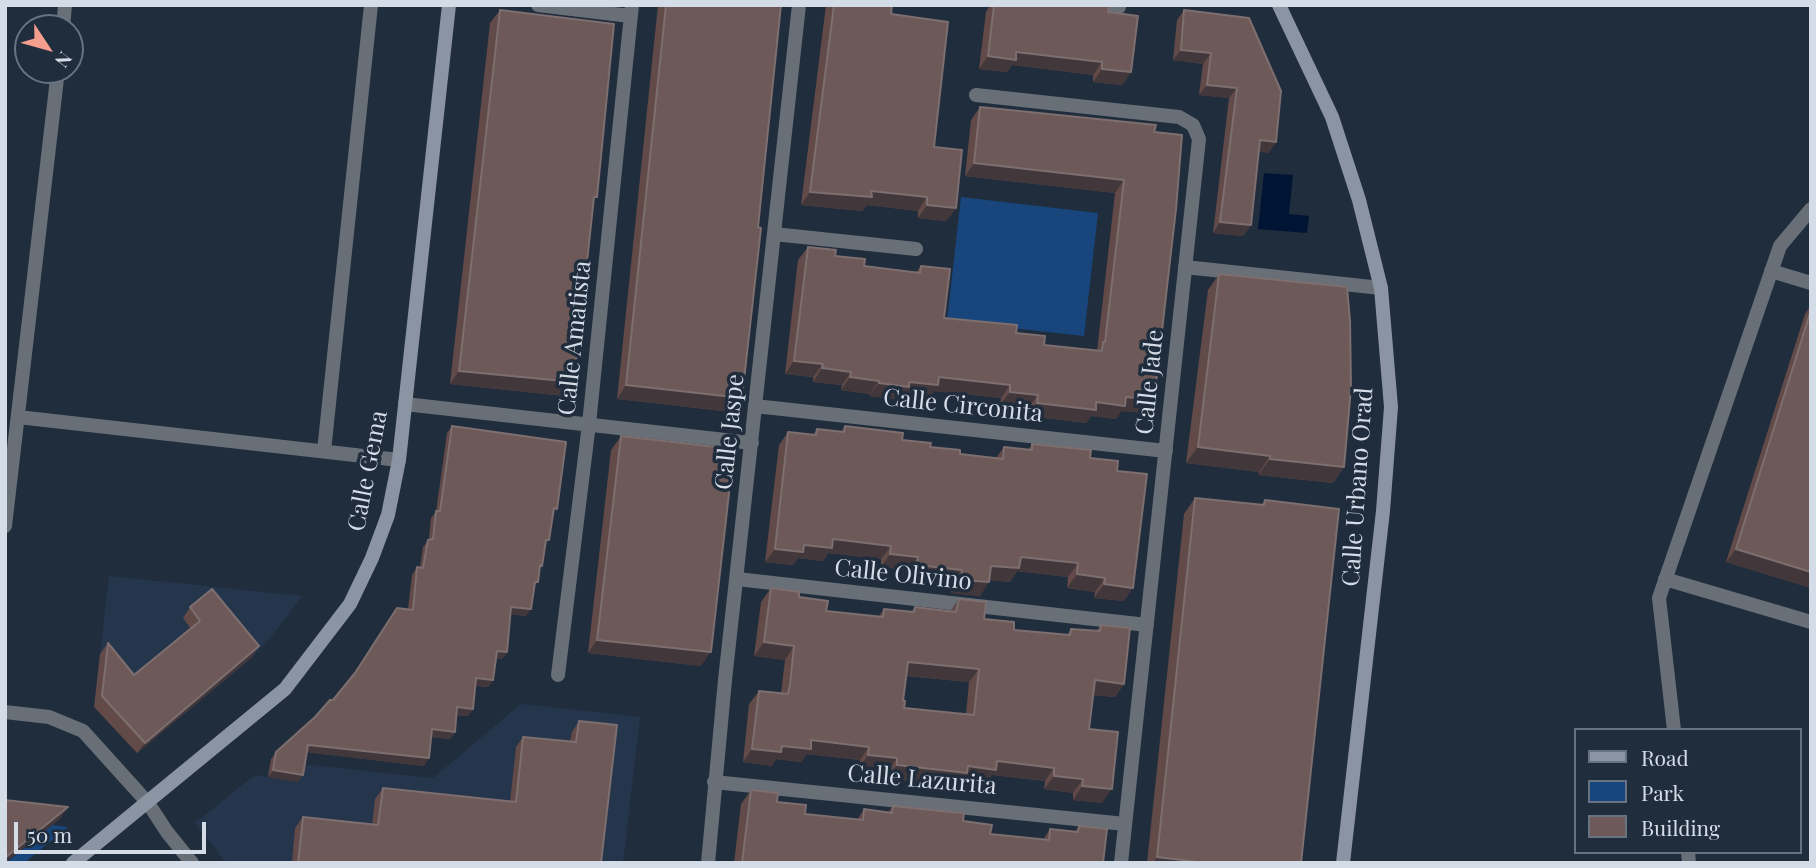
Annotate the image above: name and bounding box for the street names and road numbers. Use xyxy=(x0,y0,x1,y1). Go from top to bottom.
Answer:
street label: Calle Amatista xyxy=(553,259,597,417)
street label: Calle Jade xyxy=(1130,328,1170,436)
street label: Calle Jaspe xyxy=(710,373,750,491)
street label: Calle Circonita xyxy=(882,383,1044,429)
street label: Calle Urbano Orad xyxy=(1337,386,1379,588)
street label: Calle Gema xyxy=(342,408,394,534)
street label: Calle Olivino xyxy=(833,553,973,597)
street label: Calle Lazurita xyxy=(846,759,998,801)

